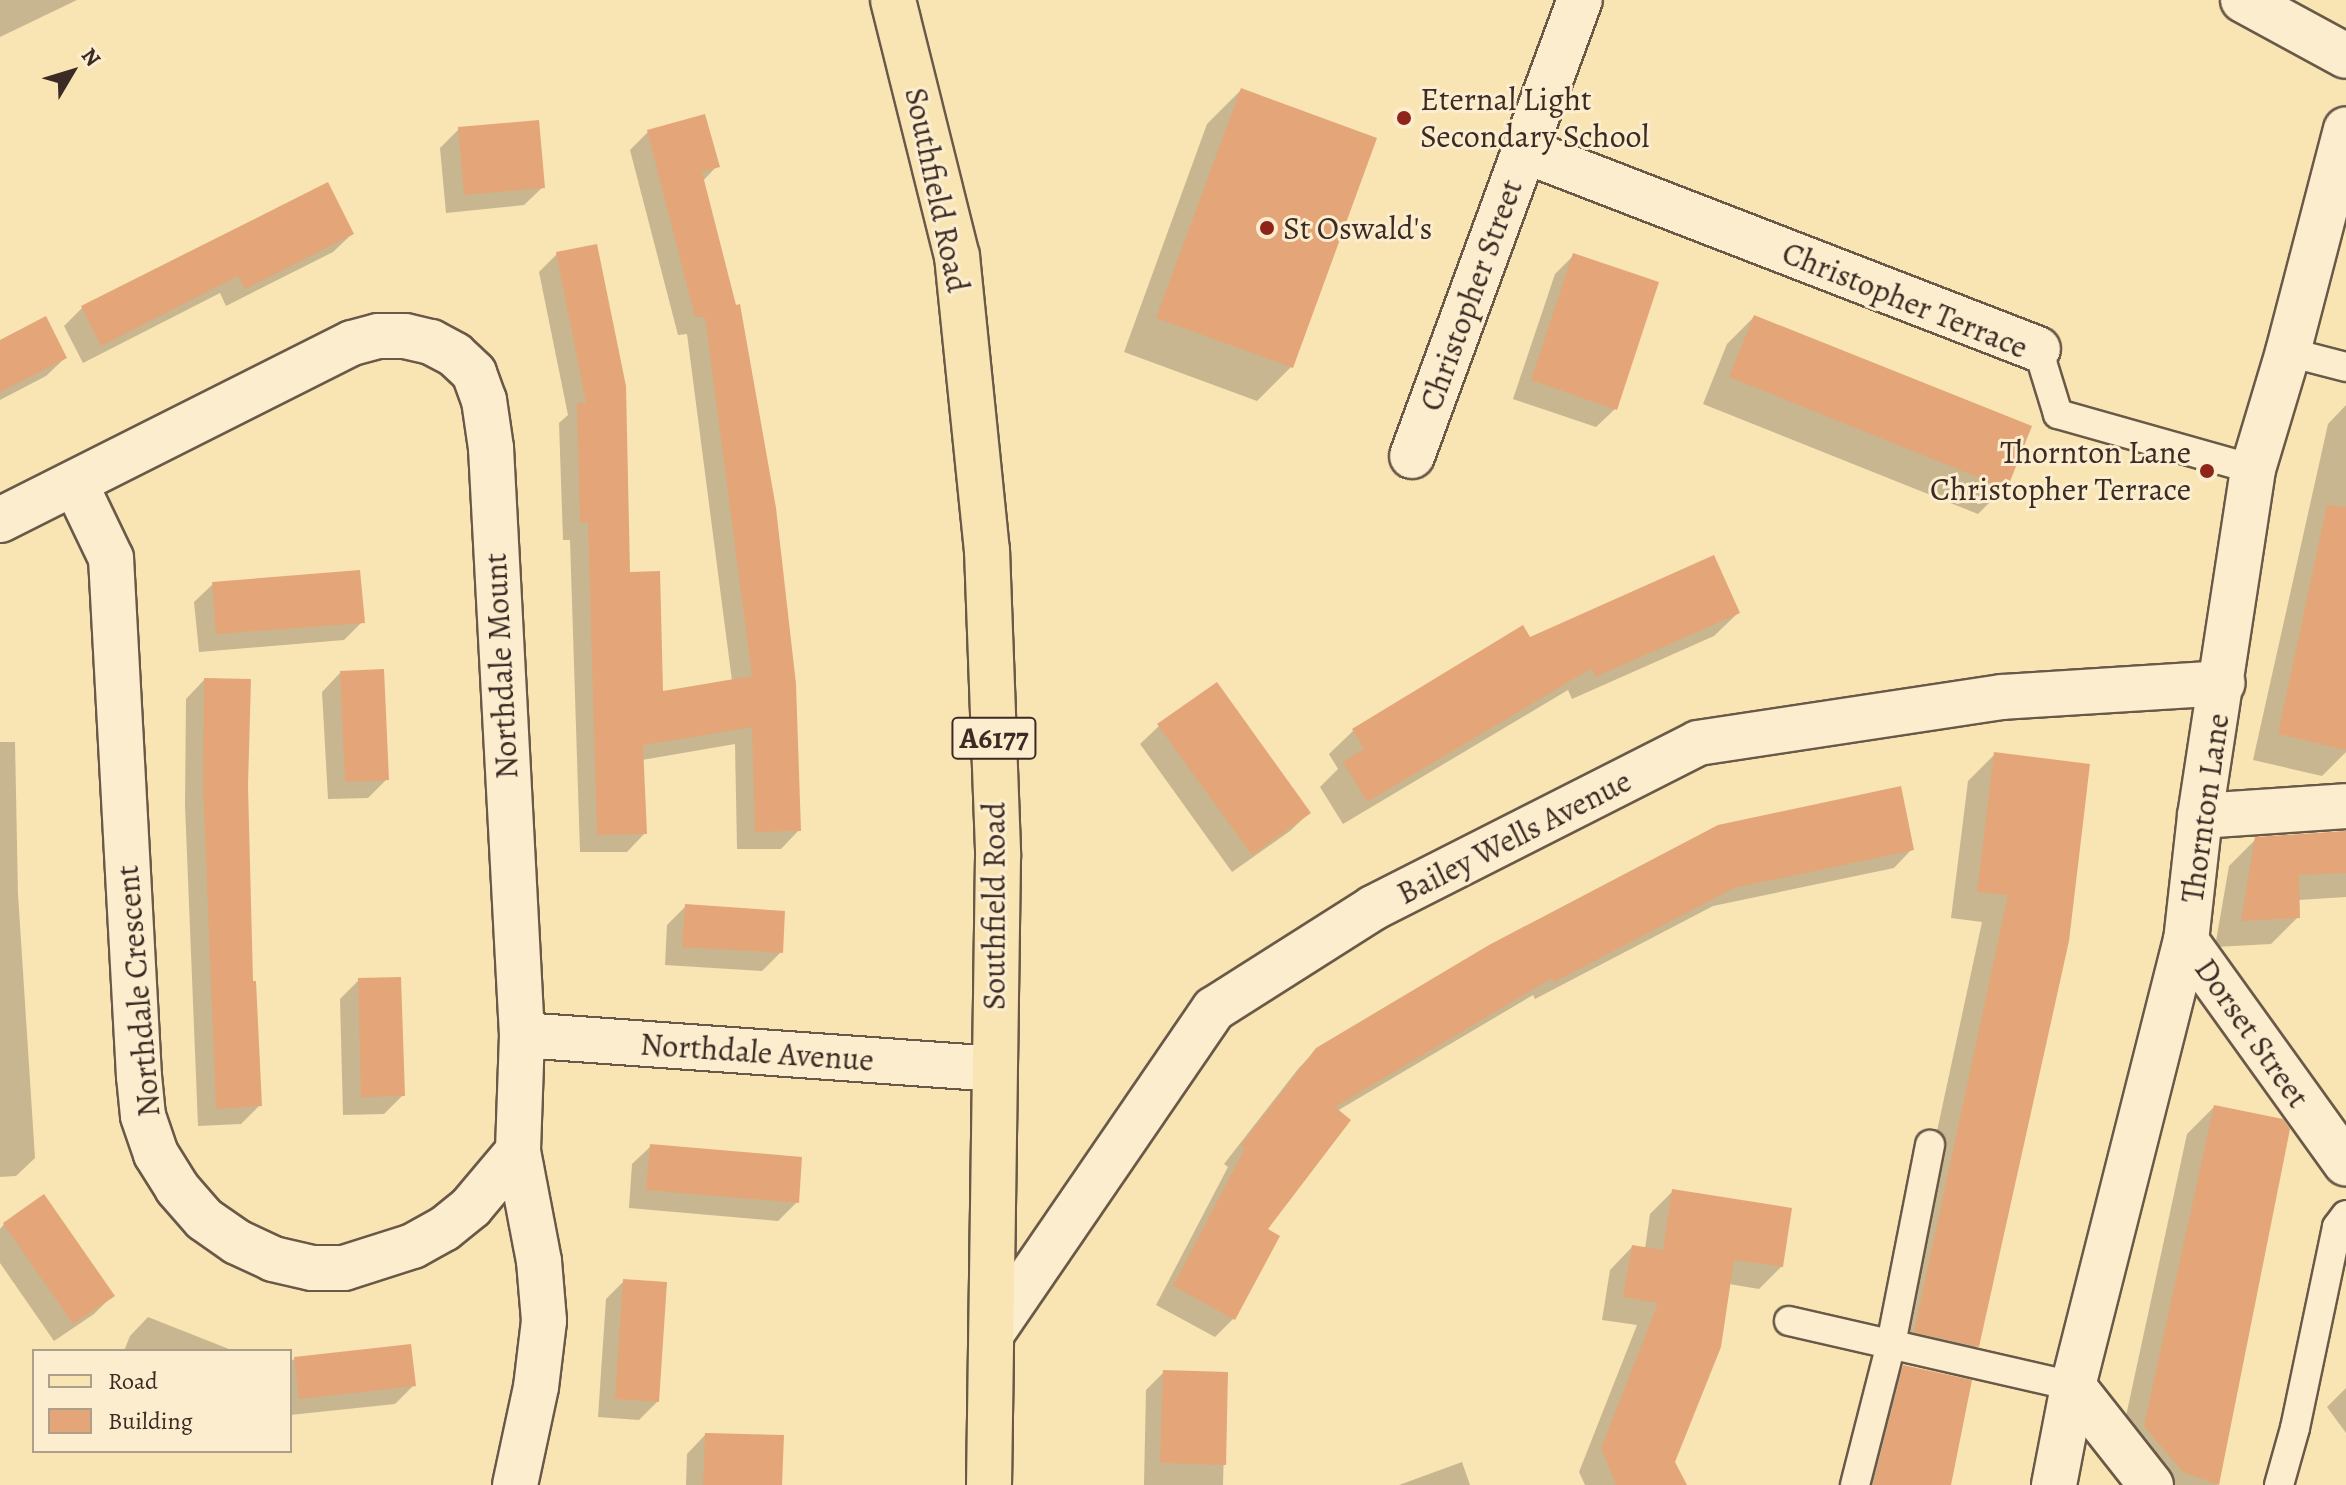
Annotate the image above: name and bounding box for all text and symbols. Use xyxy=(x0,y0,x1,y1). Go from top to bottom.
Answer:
north arrow xyxy=(32,32,112,112)
text: N xyxy=(74,42,108,73)
place label: Eternal Light Secondary School xyxy=(1420,81,1649,156)
street label: Southfield Road xyxy=(897,84,977,296)
marker: Eternal Light Secondary School xyxy=(1395,109,1413,127)
street label: Christopher Street xyxy=(1411,174,1531,416)
place label: St Oswald's xyxy=(1283,209,1432,247)
marker: St Oswald's xyxy=(1258,219,1276,237)
street label: Christopher Terrace xyxy=(1777,233,2033,367)
place label: Thornton Lane Christopher Terrace xyxy=(1930,434,2191,509)
marker: Thornton Lane Christopher Terrace xyxy=(2198,462,2216,480)
street label: Northdale Mount xyxy=(476,552,526,780)
street label: Thornton Lane xyxy=(2173,711,2237,905)
road number: A6177 xyxy=(950,712,1038,764)
street label: Bailey Wells Avenue xyxy=(1390,761,1638,913)
street label: Southfield Road xyxy=(975,802,1013,1010)
street label: Northdale Crescent xyxy=(108,863,168,1119)
street label: Dorset Street xyxy=(2187,951,2317,1115)
street label: Northdale Avenue xyxy=(639,1025,875,1079)
legend xyxy=(32,1349,292,1453)
text: Road xyxy=(108,1365,158,1397)
text: Building xyxy=(108,1405,193,1437)

